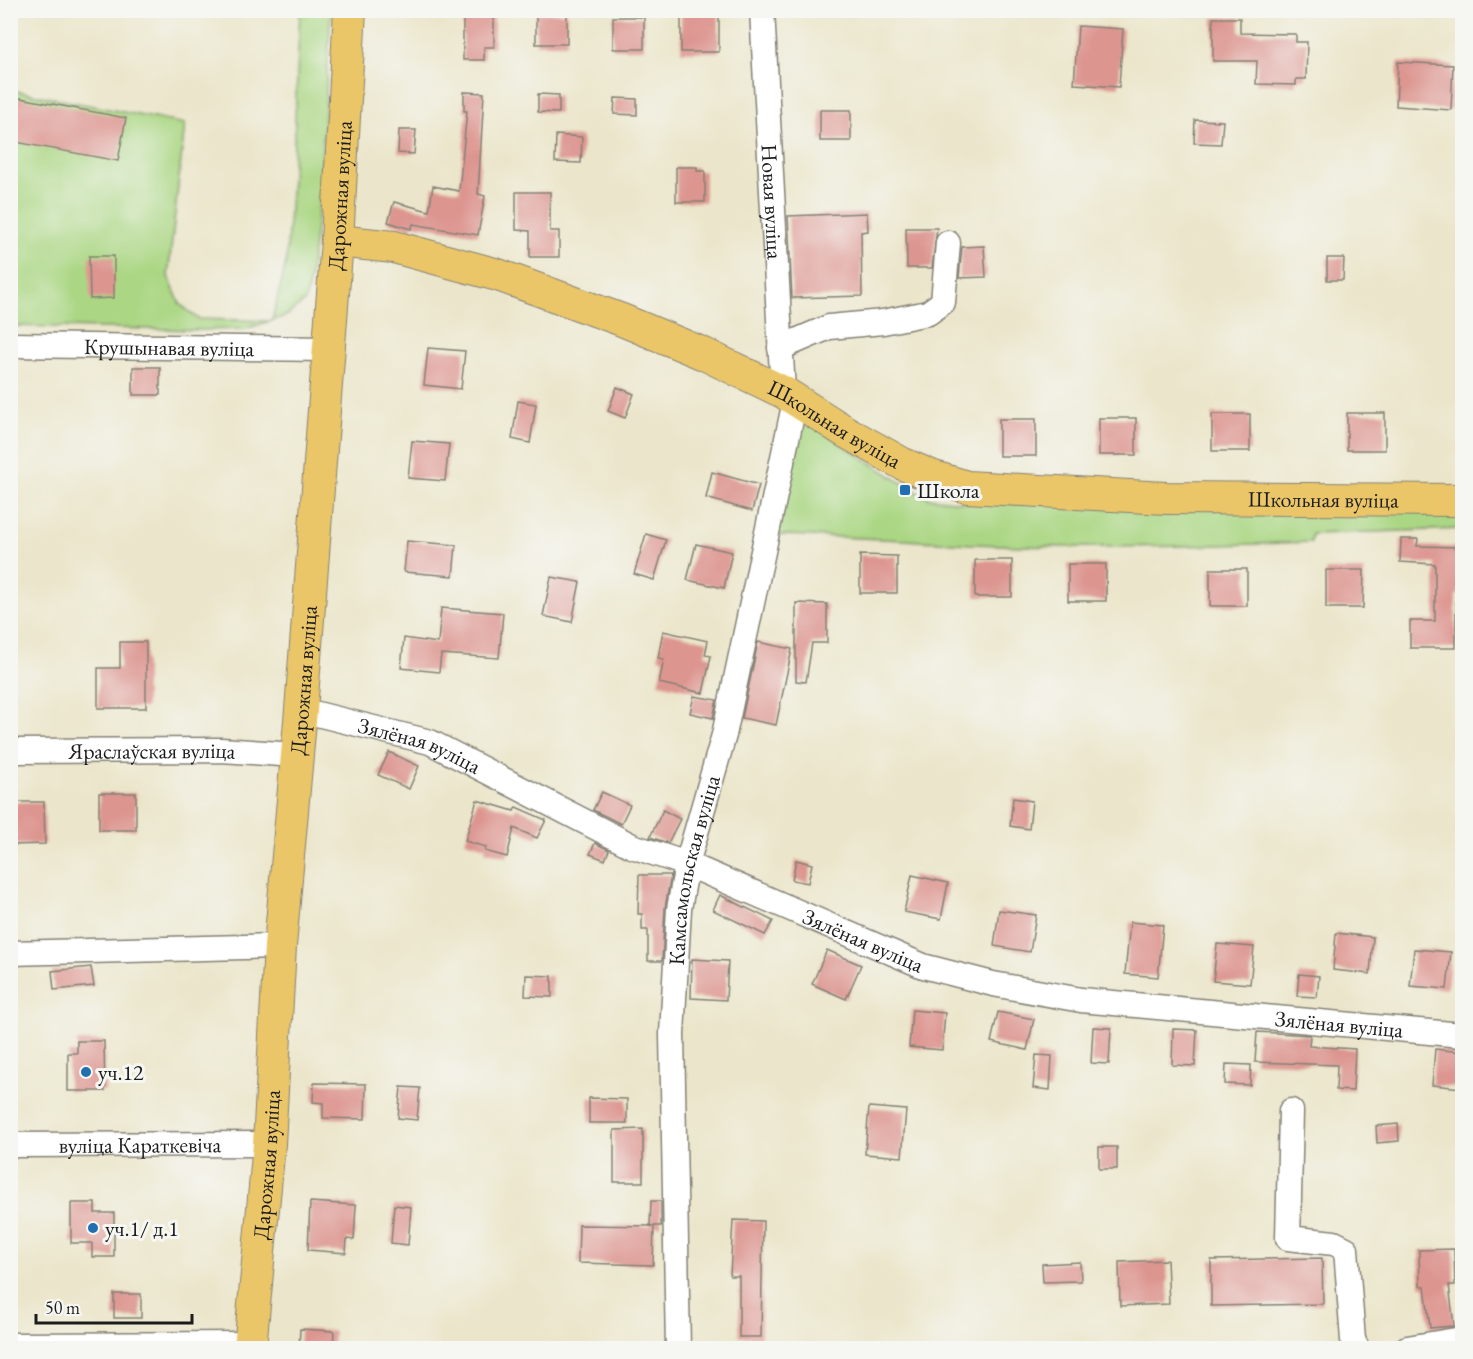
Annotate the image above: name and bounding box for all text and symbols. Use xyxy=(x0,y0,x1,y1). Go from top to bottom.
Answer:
street label: Дарожная вуліца xyxy=(321,120,359,272)
street label: Новая вуліца xyxy=(754,143,790,260)
street label: Крушынавая вуліца xyxy=(84,332,255,363)
street label: Школьная вуліца xyxy=(763,373,907,475)
place label: Школа xyxy=(917,476,980,505)
marker: Школа xyxy=(898,483,912,497)
street label: Школьная вуліца xyxy=(1248,485,1399,515)
street label: Дарожная вуліца xyxy=(283,604,324,756)
street label: Зялёная вуліца xyxy=(355,711,486,781)
street label: Яраслаўская вуліца xyxy=(67,736,237,766)
street label: Камсамольская вуліца xyxy=(662,771,727,966)
street label: Зялёная вуліца xyxy=(798,902,928,980)
street label: Зялёная вуліца xyxy=(1274,1004,1405,1045)
place label: уч.12 xyxy=(98,1058,144,1087)
marker: уч.12 xyxy=(79,1065,93,1079)
street label: Дарожная вуліца xyxy=(246,1089,287,1241)
street label: вуліца Караткевіча xyxy=(59,1130,222,1160)
place label: уч.1/ д.1 xyxy=(105,1214,179,1243)
marker: уч.1/ д.1 xyxy=(86,1221,100,1235)
scale bar xyxy=(36,1287,192,1325)
text: 50 m xyxy=(45,1296,80,1319)

